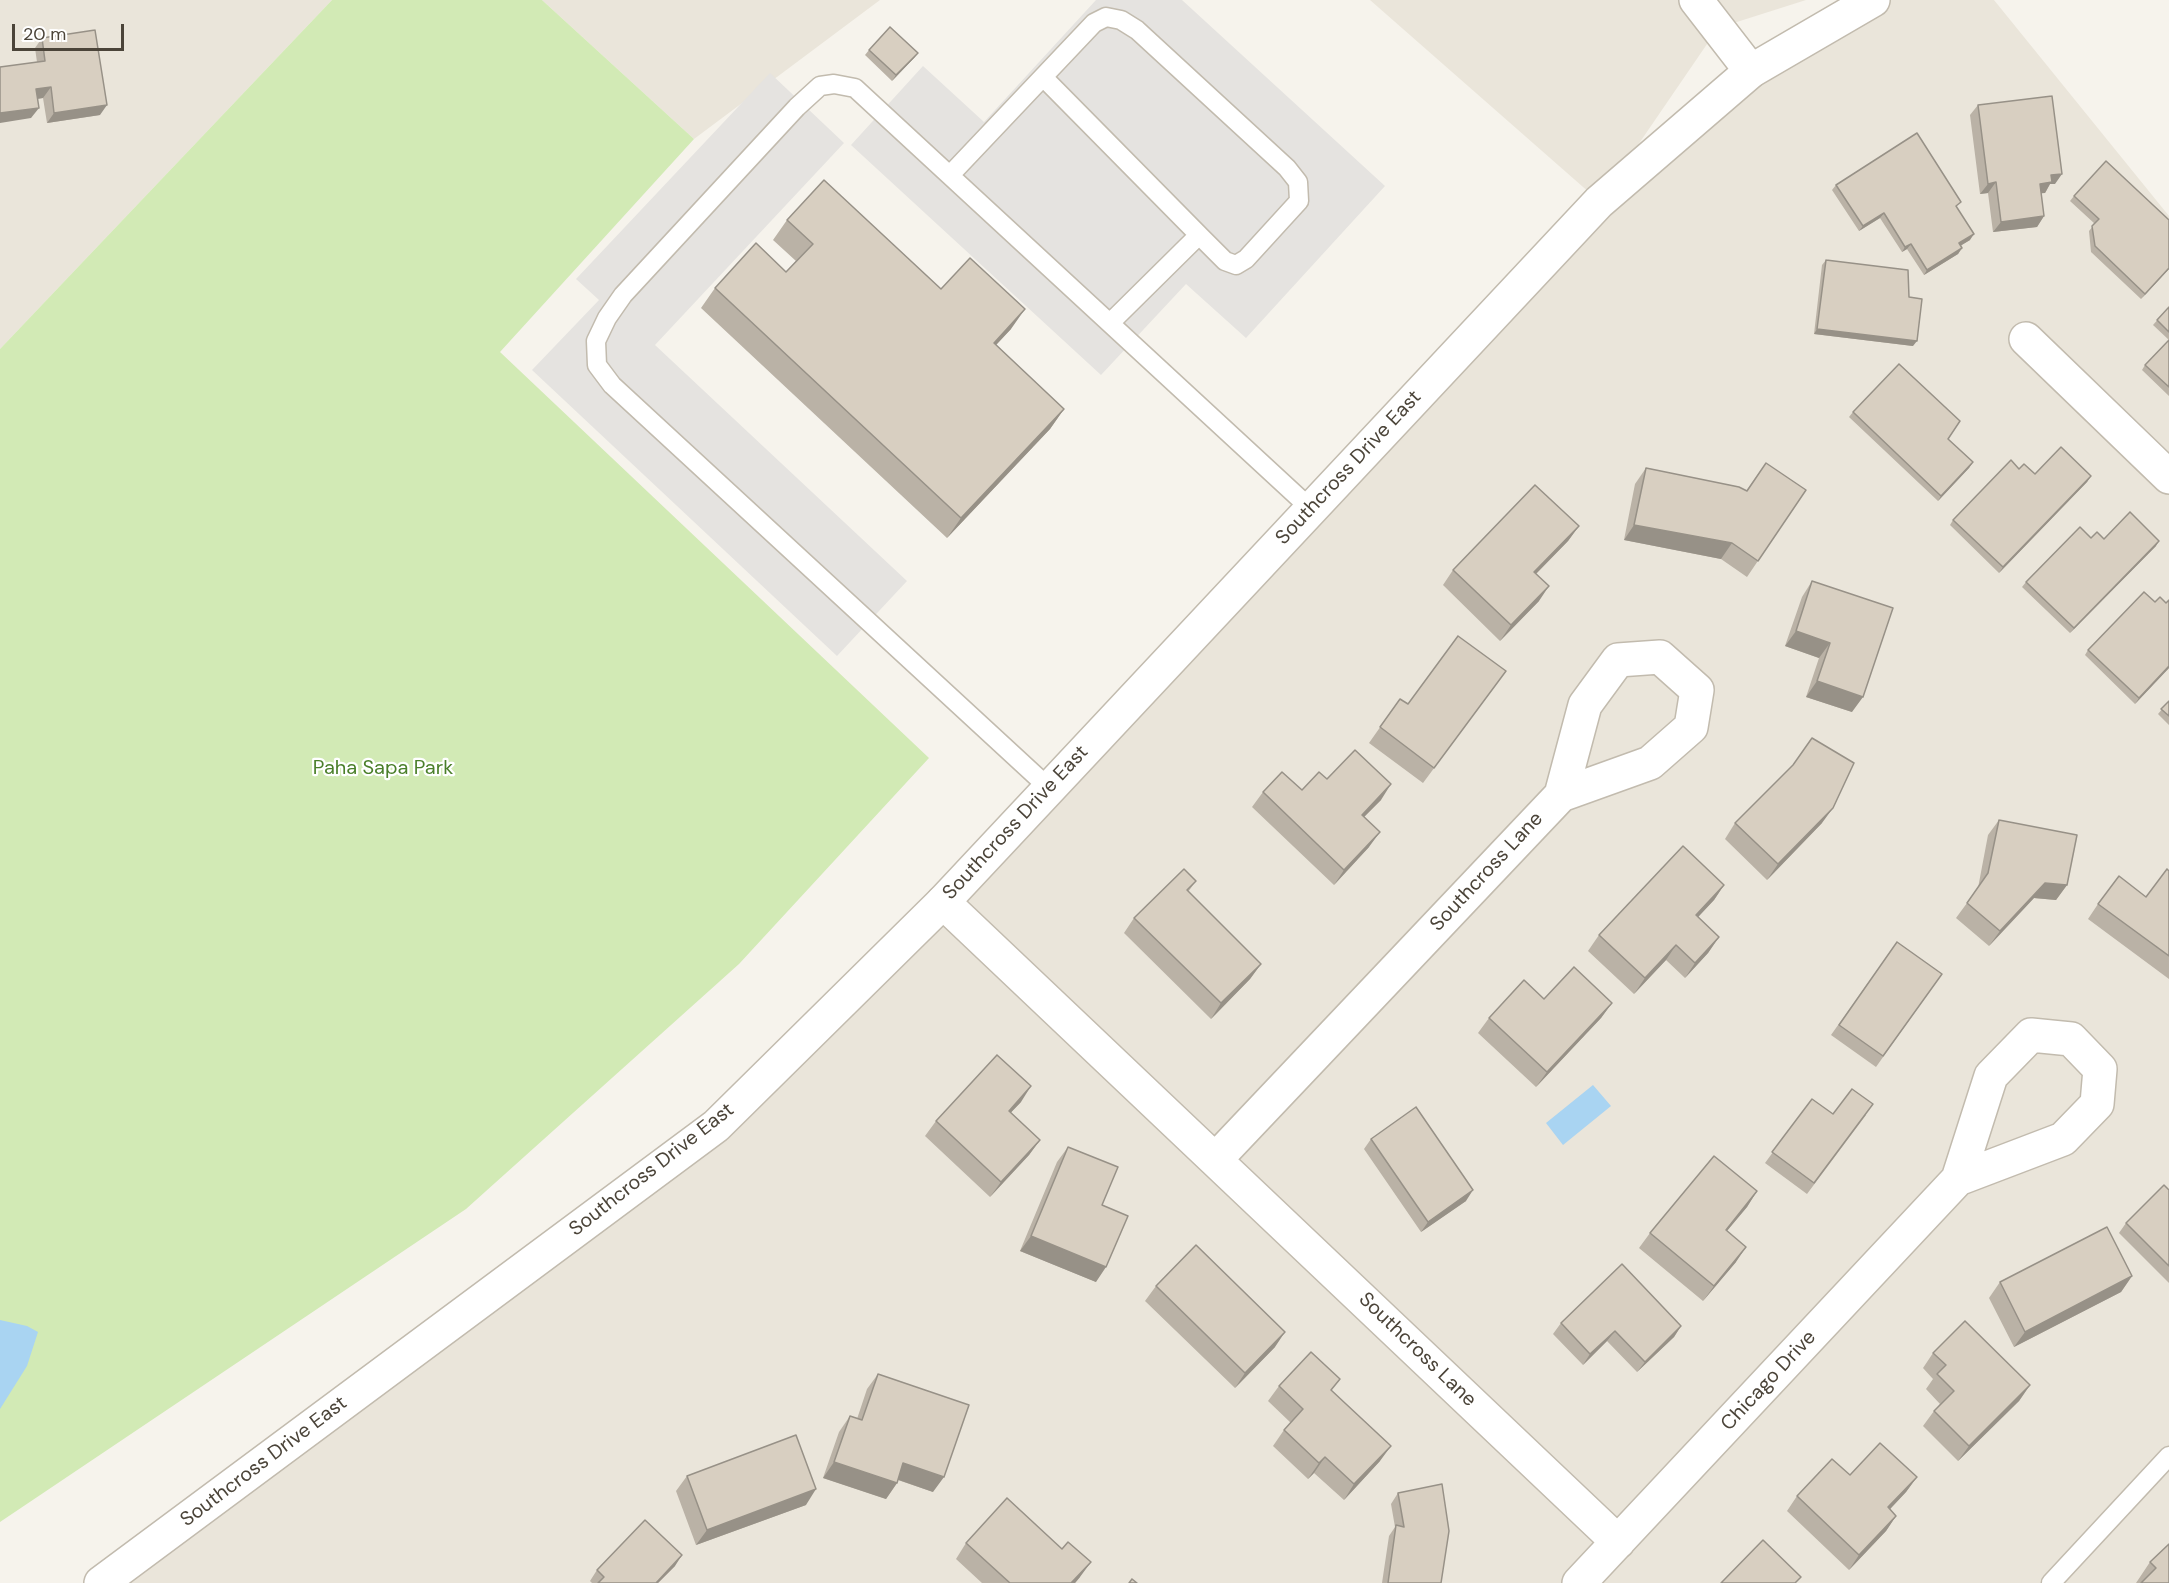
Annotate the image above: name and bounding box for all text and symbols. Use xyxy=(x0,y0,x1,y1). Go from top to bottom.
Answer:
scale bar xyxy=(15,12,128,50)
text: 20 m xyxy=(23,22,66,46)
street label: Southcross Drive East xyxy=(1271,386,1427,550)
street label: Southcross Drive East xyxy=(938,741,1094,905)
park label: Paha Sapa Park xyxy=(313,757,453,781)
street label: Southcross Lane xyxy=(1426,807,1548,937)
street label: Southcross Drive East xyxy=(565,1098,739,1242)
street label: Southcross Lane xyxy=(1353,1288,1481,1412)
street label: Chicago Drive xyxy=(1716,1326,1822,1436)
street label: Southcross Drive East xyxy=(176,1392,352,1532)

